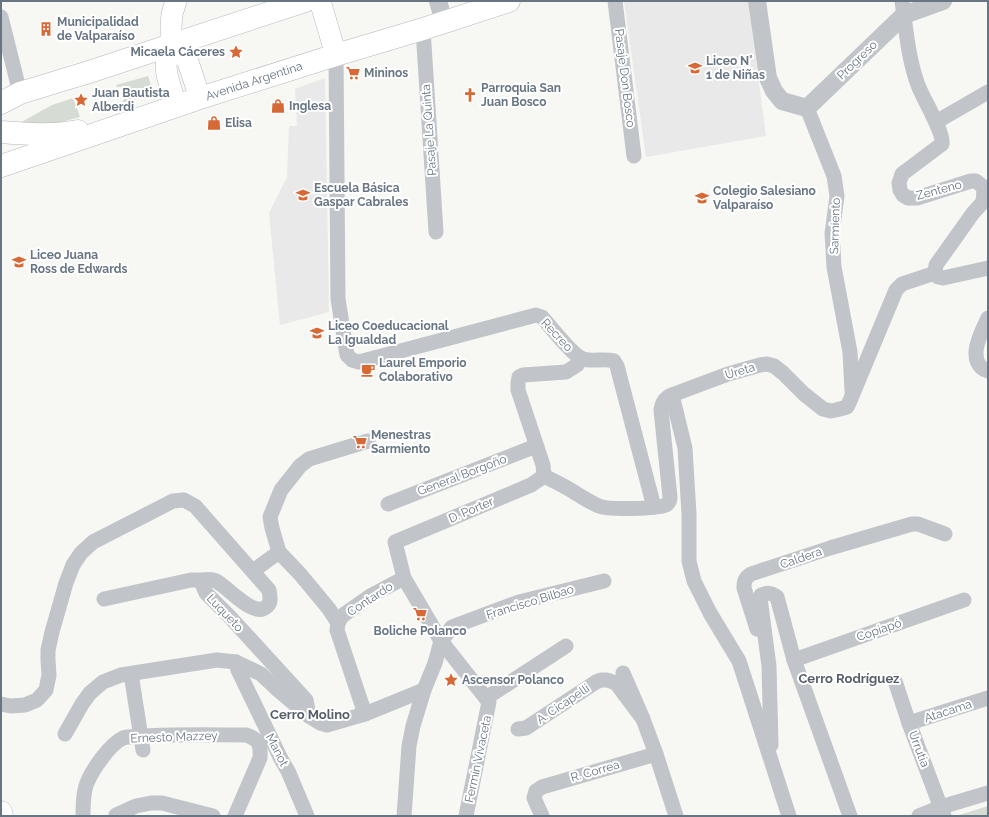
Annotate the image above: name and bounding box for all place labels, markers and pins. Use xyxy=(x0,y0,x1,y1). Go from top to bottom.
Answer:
place label: Municipalidad de Valparaíso xyxy=(57,15,139,43)
building icon: Municipalidad de Valparaíso xyxy=(38,21,54,37)
place icon: Micaela Cáceres xyxy=(228,44,244,60)
place label: Micaela Cáceres xyxy=(130,45,225,59)
place label: Liceo N° 1 de Niñas xyxy=(706,54,765,82)
school or university icon: Liceo N° 1 de Niñas xyxy=(687,60,703,76)
supermarket icon: Mininos xyxy=(345,65,361,81)
place label: Mininos xyxy=(364,66,408,80)
place label: Parroquia San Juan Bosco xyxy=(481,81,561,109)
place label: Juan Bautista Alberdi xyxy=(92,86,170,114)
church icon: Parroquia San Juan Bosco xyxy=(462,87,478,103)
place icon: Juan Bautista Alberdi xyxy=(73,92,89,108)
shop icon: Inglesa xyxy=(270,98,286,114)
place label: Inglesa xyxy=(289,99,331,113)
shop icon: Elisa xyxy=(206,115,222,131)
place label: Elisa xyxy=(225,116,252,130)
place label: Escuela Básica Gaspar Cabrales xyxy=(314,181,408,209)
place label: Colegio Salesiano Valparaíso xyxy=(713,184,816,212)
school or university icon: Escuela Básica Gaspar Cabrales xyxy=(295,187,311,203)
school or university icon: Colegio Salesiano Valparaíso xyxy=(694,190,710,206)
place label: Liceo Juana Ross de Edwards xyxy=(30,248,128,276)
school or university icon: Liceo Juana Ross de Edwards xyxy=(11,254,27,270)
place label: Liceo Coeducacional La Igualdad xyxy=(328,319,449,347)
school or university icon: Liceo Coeducacional La Igualdad xyxy=(309,325,325,341)
place label: Laurel Emporio Colaborativo xyxy=(379,356,467,384)
cafe icon: Laurel Emporio Colaborativo xyxy=(360,362,376,378)
place label: Menestras Sarmiento xyxy=(371,428,431,456)
supermarket icon: Menestras Sarmiento xyxy=(352,434,368,450)
supermarket icon: Boliche Polanco xyxy=(412,606,428,622)
place label: Boliche Polanco xyxy=(374,624,466,638)
place icon: Ascensor Polanco xyxy=(443,672,459,688)
place label: Ascensor Polanco xyxy=(462,673,564,687)

